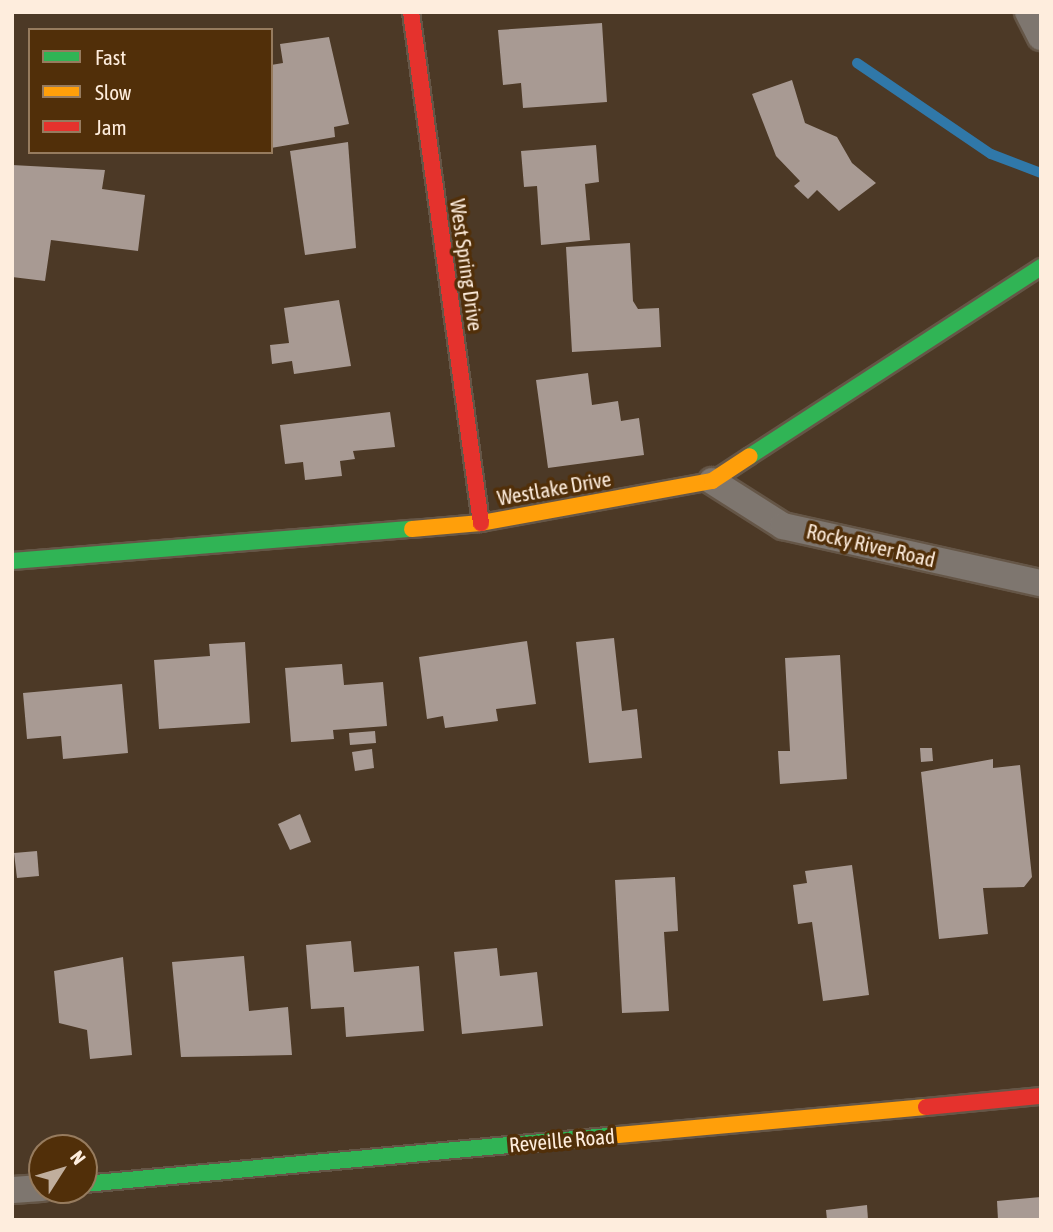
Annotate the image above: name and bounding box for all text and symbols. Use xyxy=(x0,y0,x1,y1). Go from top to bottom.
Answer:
legend xyxy=(28,28,273,154)
text: Fast xyxy=(95,45,126,69)
text: Slow xyxy=(95,80,131,104)
text: Jam xyxy=(95,115,127,139)
street label: West Spring Drive xyxy=(445,197,489,333)
street label: Westlake Drive xyxy=(495,466,613,510)
street label: Rocky River Road xyxy=(804,518,938,572)
street label: Reveille Road xyxy=(508,1123,616,1157)
north arrow xyxy=(28,1134,98,1204)
text: N xyxy=(66,1146,90,1169)

